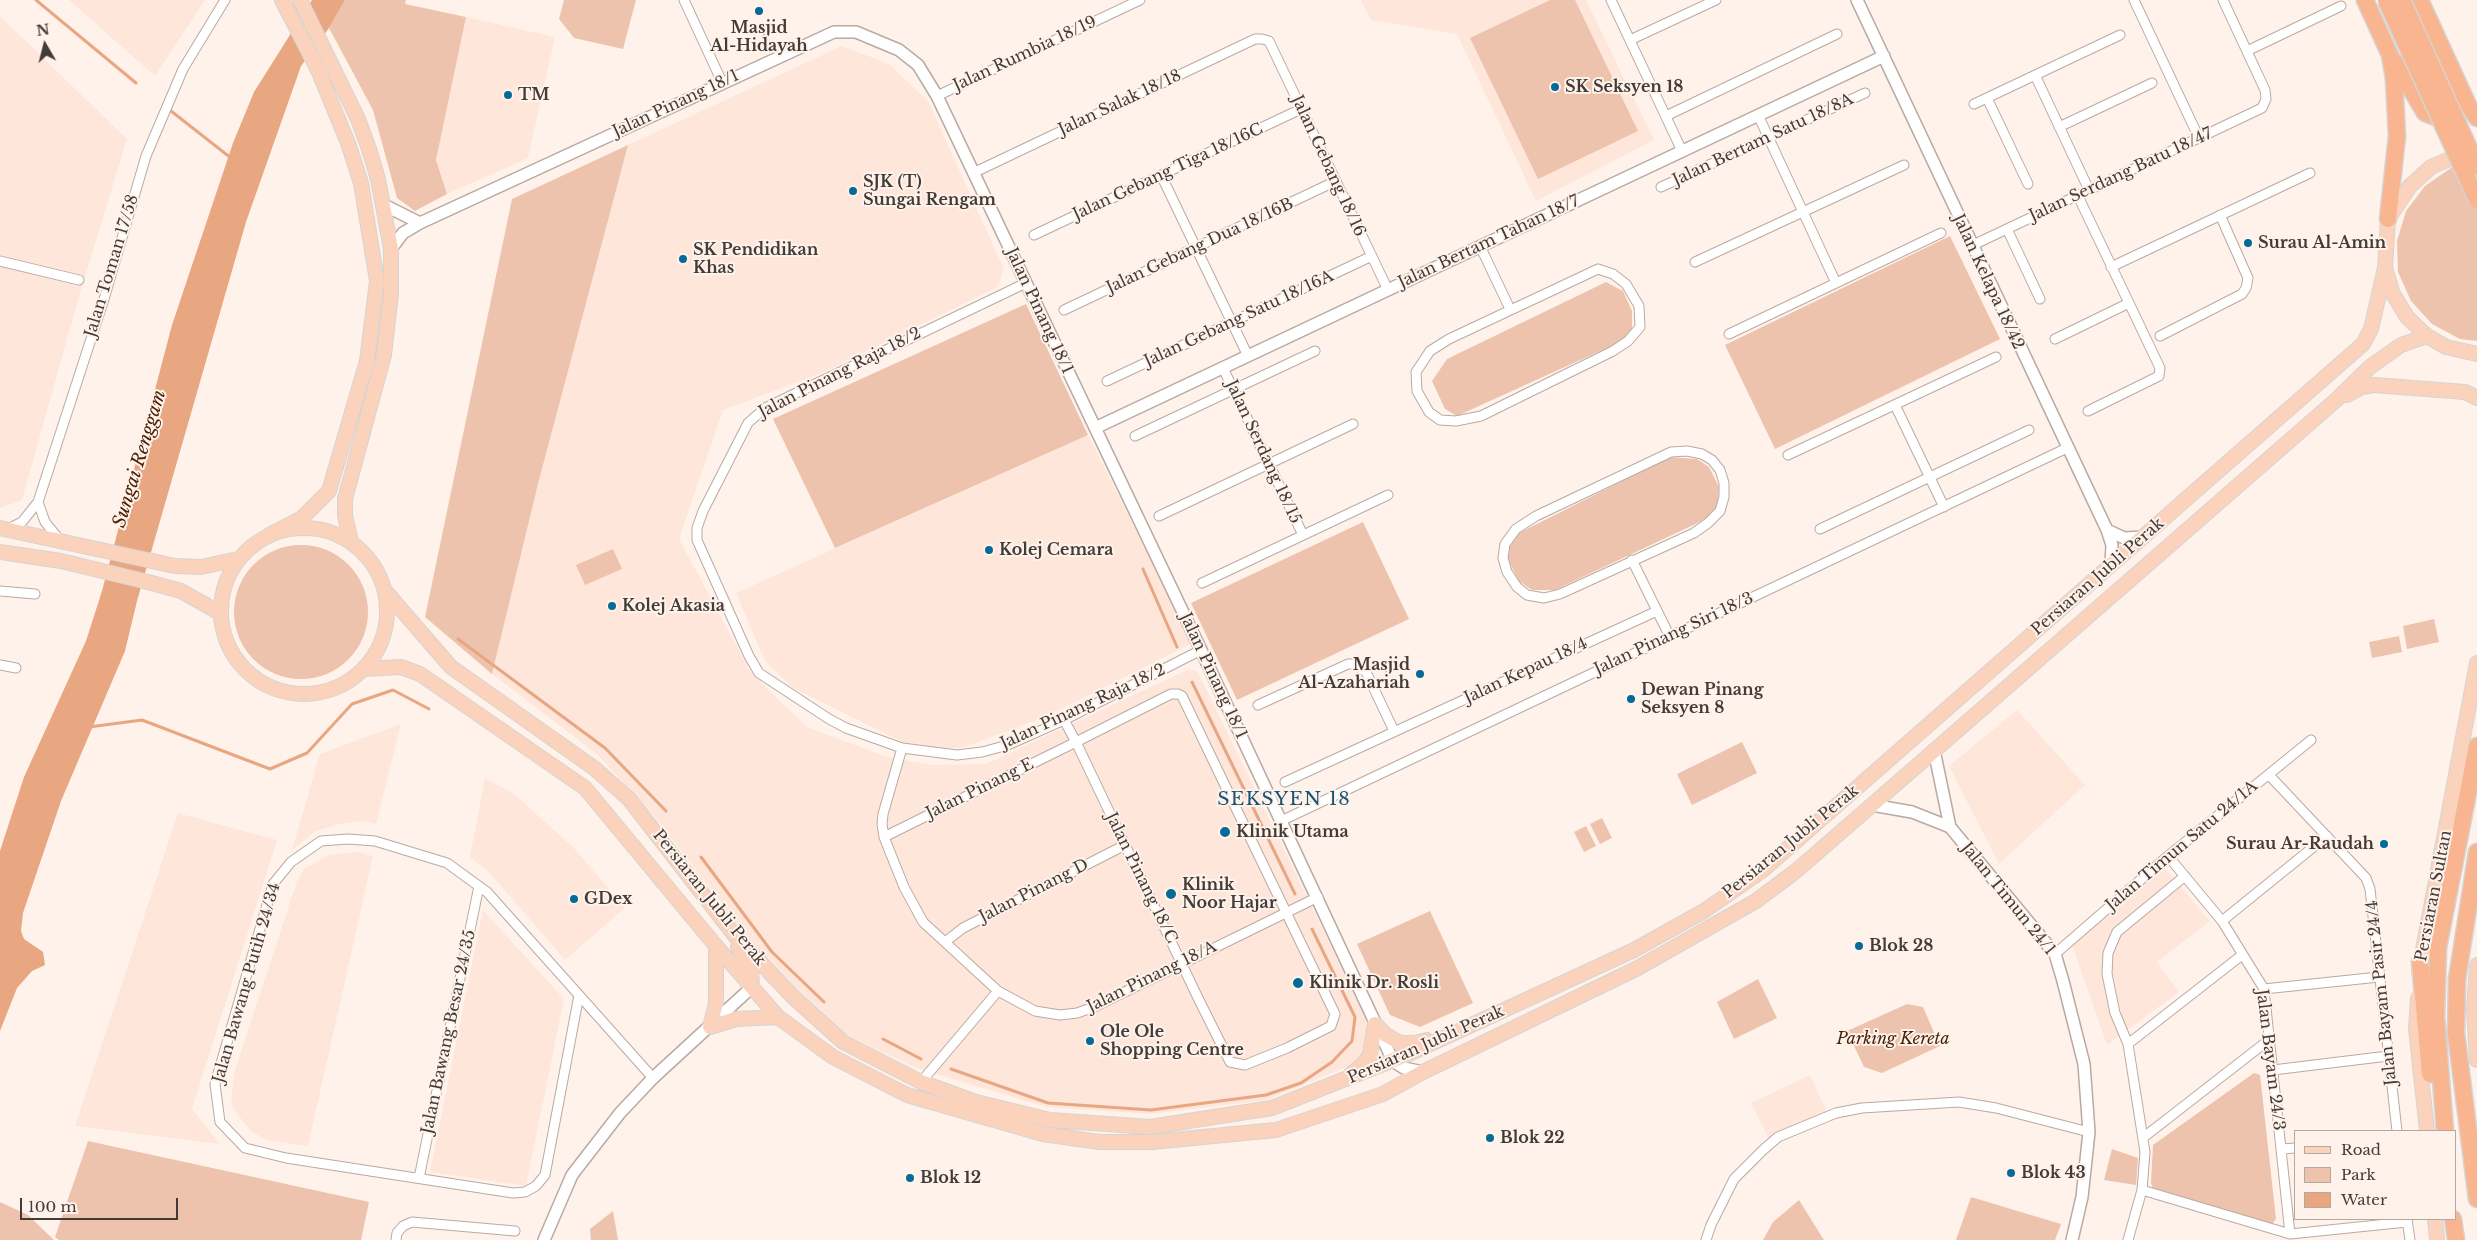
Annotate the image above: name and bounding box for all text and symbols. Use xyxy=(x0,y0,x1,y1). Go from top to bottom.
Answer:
marker: Masjid Al-Hidayah xyxy=(753,5,765,17)
street label: Jalan Rumbia 18/19 xyxy=(950,12,1100,96)
place label: Masjid Al-Hidayah xyxy=(710,18,808,56)
north arrow xyxy=(20,20,70,70)
text: N xyxy=(35,20,51,40)
street label: Jalan Pinang 18/1 xyxy=(610,66,742,142)
street label: Jalan Salak 18/18 xyxy=(1056,66,1184,140)
place label: SK Seksyen 18 xyxy=(1565,77,1683,97)
marker: SK Seksyen 18 xyxy=(1549,81,1561,93)
place label: TM xyxy=(518,85,550,105)
marker: TM xyxy=(502,89,514,101)
street label: Jalan Bertam Satu 18/8A xyxy=(1670,90,1856,190)
street label: Jalan Gebang 18/16 xyxy=(1287,92,1369,240)
street label: Jalan Gebang Tiga 18/16C xyxy=(1070,120,1266,224)
street label: Jalan Serdang Batu 18/47 xyxy=(2026,124,2216,226)
place label: SJK (T) Sungai Rengam xyxy=(863,172,996,210)
marker: SJK (T) Sungai Rengam xyxy=(847,185,859,197)
street label: Jalan Bertam Tahan 18/7 xyxy=(1395,191,1583,293)
street label: Jalan Toman 17/58 xyxy=(81,192,143,340)
street label: Jalan Gebang Dua 18/16B xyxy=(1103,194,1297,298)
street label: Jalan Kelapa 18/42 xyxy=(1948,211,2028,353)
place label: Surau Al-Amin xyxy=(2258,233,2386,253)
marker: Surau Al-Amin xyxy=(2242,237,2254,249)
place label: SK Pendidikan Khas xyxy=(693,240,818,278)
street label: Jalan Pinang 18/1 xyxy=(1001,245,1077,377)
marker: SK Pendidikan Khas xyxy=(677,253,689,265)
street label: Jalan Gebang Satu 18/16A xyxy=(1141,267,1337,371)
street label: Jalan Pinang Raja 18/2 xyxy=(756,324,924,422)
street label: Jalan Serdang 18/15 xyxy=(1221,377,1305,527)
water label: Sungai Renggam xyxy=(109,388,171,530)
street label: Persiaran Jubli Perak xyxy=(2028,514,2168,640)
place label: Kolej Cemara xyxy=(999,540,1113,560)
marker: Kolej Cemara xyxy=(983,544,995,556)
street label: Jalan Pinang Siri 18/3 xyxy=(1591,589,1757,679)
place label: Kolej Akasia xyxy=(622,596,725,616)
marker: Kolej Akasia xyxy=(606,600,618,612)
street label: Jalan Pinang 18/1 xyxy=(1175,610,1251,742)
street label: Jalan Kepau 18/4 xyxy=(1461,634,1591,708)
place label: Masjid Al-Azahariah xyxy=(1298,655,1410,693)
street label: Jalan Pinang Raja 18/2 xyxy=(998,660,1168,754)
marker: Masjid Al-Azahariah xyxy=(1414,668,1426,680)
place label: Dewan Pinang Seksyen 8 xyxy=(1641,680,1763,718)
marker: Dewan Pinang Seksyen 8 xyxy=(1625,693,1637,705)
street label: Jalan Pinang E xyxy=(923,755,1037,823)
street label: Jalan Timun Satu 24/1A xyxy=(2102,777,2262,915)
street label: Persiaran Jubli Perak xyxy=(1719,781,1863,903)
district label: SEKSYEN 18 xyxy=(1216,789,1352,811)
street label: Jalan Pinang 18/C xyxy=(1101,810,1181,946)
place label: Klinik Utama xyxy=(1236,822,1349,842)
marker: Klinik Utama xyxy=(1218,825,1232,839)
street label: Persiaran Jubli Perak xyxy=(648,826,770,970)
street label: Persiaran Sultan xyxy=(2412,829,2456,963)
place label: Surau Ar-Raudah xyxy=(2226,834,2374,854)
marker: Surau Ar-Raudah xyxy=(2378,838,2390,850)
street label: Jalan Timun 24/1 xyxy=(1957,839,2059,959)
street label: Jalan Pinang D xyxy=(976,855,1092,927)
place label: Klinik Noor Hajar xyxy=(1182,875,1277,913)
street label: Jalan Bawang Putih 24/34 xyxy=(209,881,285,1085)
marker: Klinik Noor Hajar xyxy=(1164,887,1178,901)
place label: GDex xyxy=(584,889,632,909)
marker: GDex xyxy=(568,893,580,905)
street label: Jalan Bayam Pasir 24/4 xyxy=(2363,899,2401,1087)
street label: Jalan Bawang Besar 24/35 xyxy=(418,928,480,1136)
place label: Blok 28 xyxy=(1869,936,1933,956)
street label: Jalan Pinang 18/A xyxy=(1084,937,1220,1017)
marker: Blok 28 xyxy=(1853,940,1865,952)
place label: Klinik Dr. Rosli xyxy=(1309,973,1439,993)
marker: Klinik Dr. Rosli xyxy=(1291,976,1305,990)
street label: Jalan Bayam 24/3 xyxy=(2252,988,2288,1132)
street label: Persiaran Jubli Perak xyxy=(1345,1002,1507,1088)
place label: Ole Ole Shopping Centre xyxy=(1100,1022,1244,1060)
park label: Parking Kereta xyxy=(1836,1029,1950,1049)
marker: Ole Ole Shopping Centre xyxy=(1084,1035,1096,1047)
place label: Blok 22 xyxy=(1500,1128,1565,1148)
legend xyxy=(2294,1130,2457,1220)
marker: Blok 22 xyxy=(1484,1132,1496,1144)
text: Road xyxy=(2341,1140,2381,1159)
place label: Blok 43 xyxy=(2021,1163,2086,1183)
text: Park xyxy=(2341,1165,2376,1184)
marker: Blok 43 xyxy=(2005,1167,2017,1179)
place label: Blok 12 xyxy=(920,1168,981,1188)
marker: Blok 12 xyxy=(904,1172,916,1184)
scale bar xyxy=(22,1188,180,1220)
text: Water xyxy=(2341,1190,2387,1209)
text: 100 m xyxy=(28,1197,77,1216)

